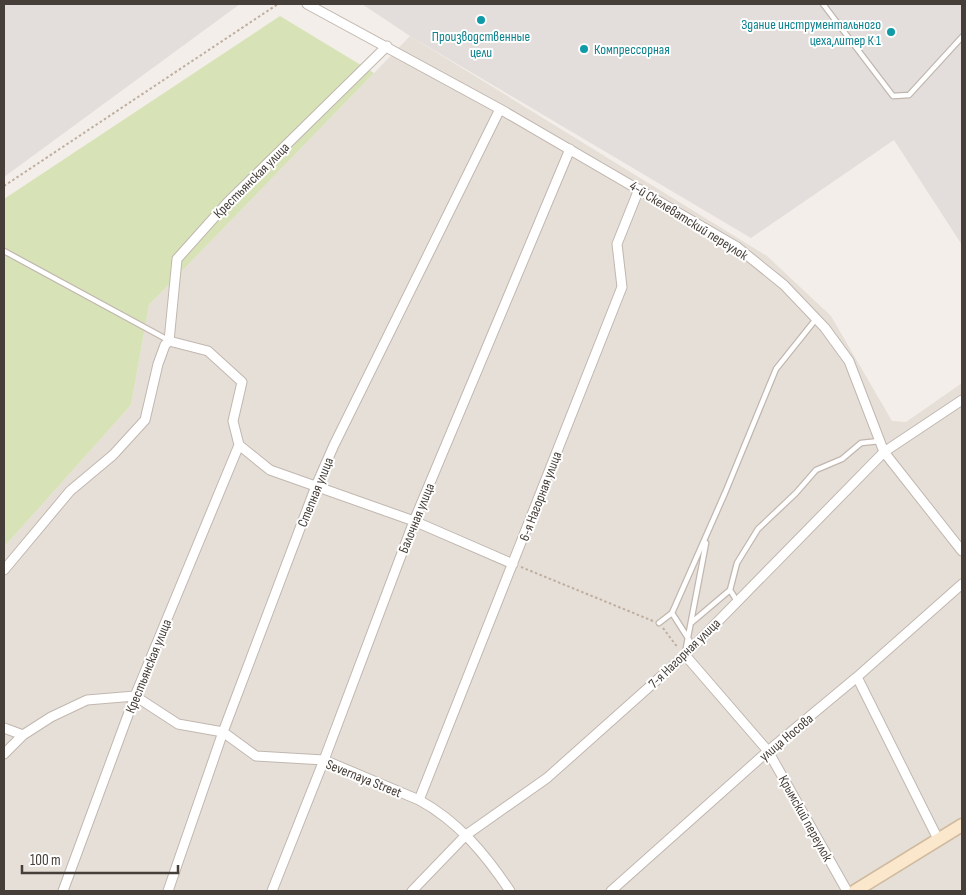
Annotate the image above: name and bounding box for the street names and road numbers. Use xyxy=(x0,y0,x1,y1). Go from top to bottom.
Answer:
street label: Крестьянская улица xyxy=(210,139,293,222)
street label: 4-й Скелеватский переулок xyxy=(626,177,752,264)
street label: 6-я Нагорная улица xyxy=(516,449,565,543)
street label: Степная улица xyxy=(294,455,337,530)
street label: Балочная улица xyxy=(395,481,438,556)
street label: 7-я Нагорная улица xyxy=(645,615,724,692)
street label: Крестьянская улица xyxy=(122,617,175,716)
street label: улица Носова xyxy=(756,710,817,765)
street label: Severnaya Street xyxy=(323,756,404,801)
street label: Крымский переулок xyxy=(775,772,837,865)

